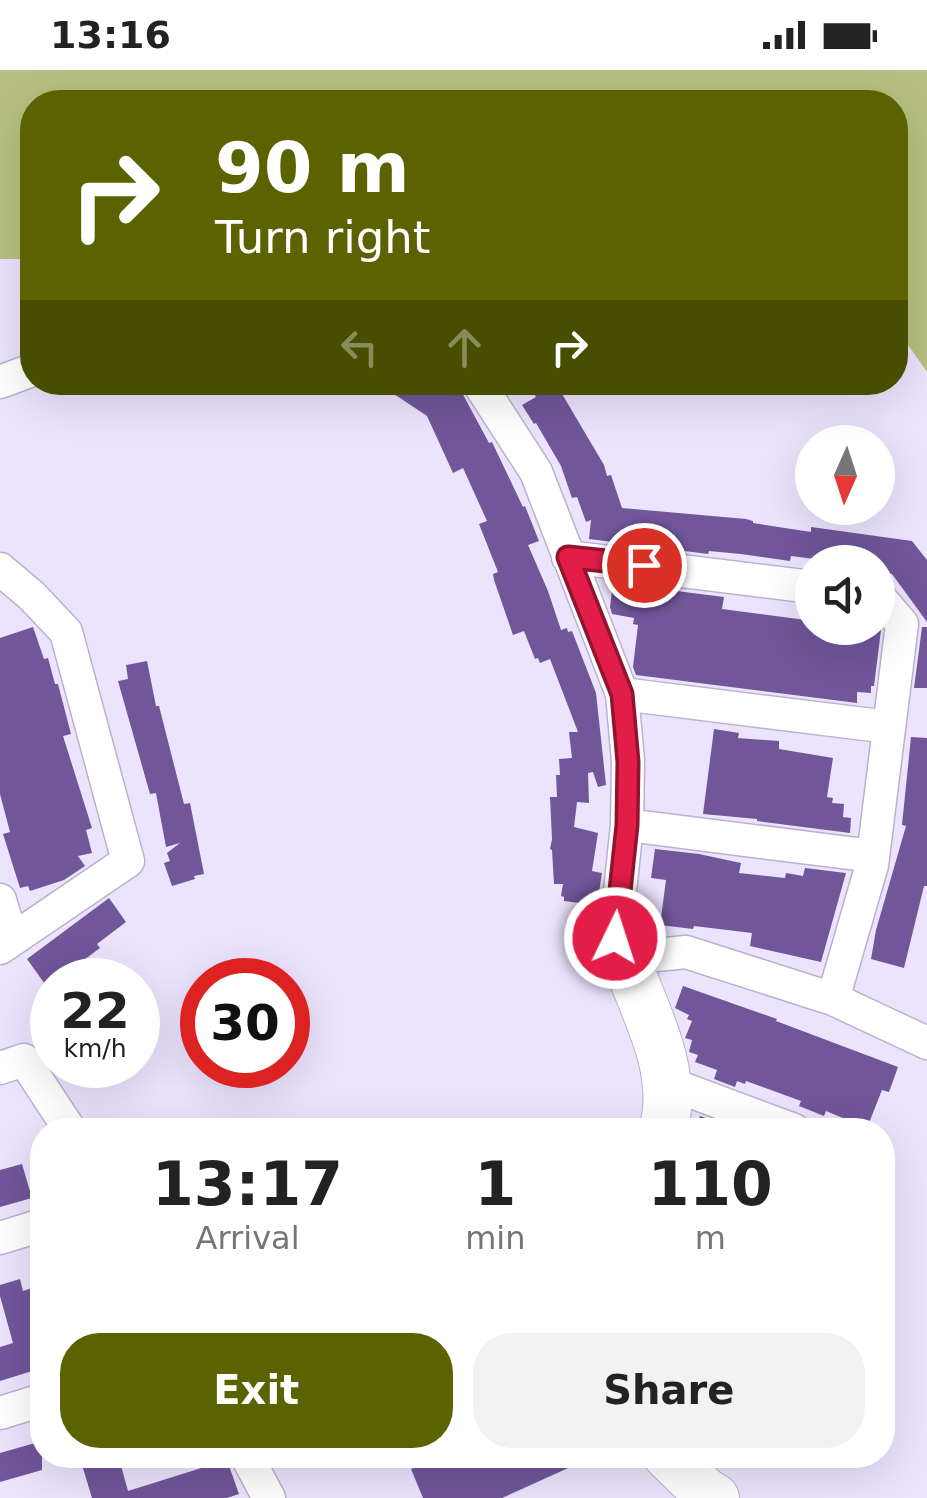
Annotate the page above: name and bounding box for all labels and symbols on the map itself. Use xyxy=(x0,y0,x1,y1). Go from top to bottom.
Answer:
north arrow xyxy=(795,425,895,525)
pin xyxy=(602,523,687,608)
position arrow xyxy=(563,886,667,990)
speed limit sign: 30 xyxy=(180,958,310,1088)

